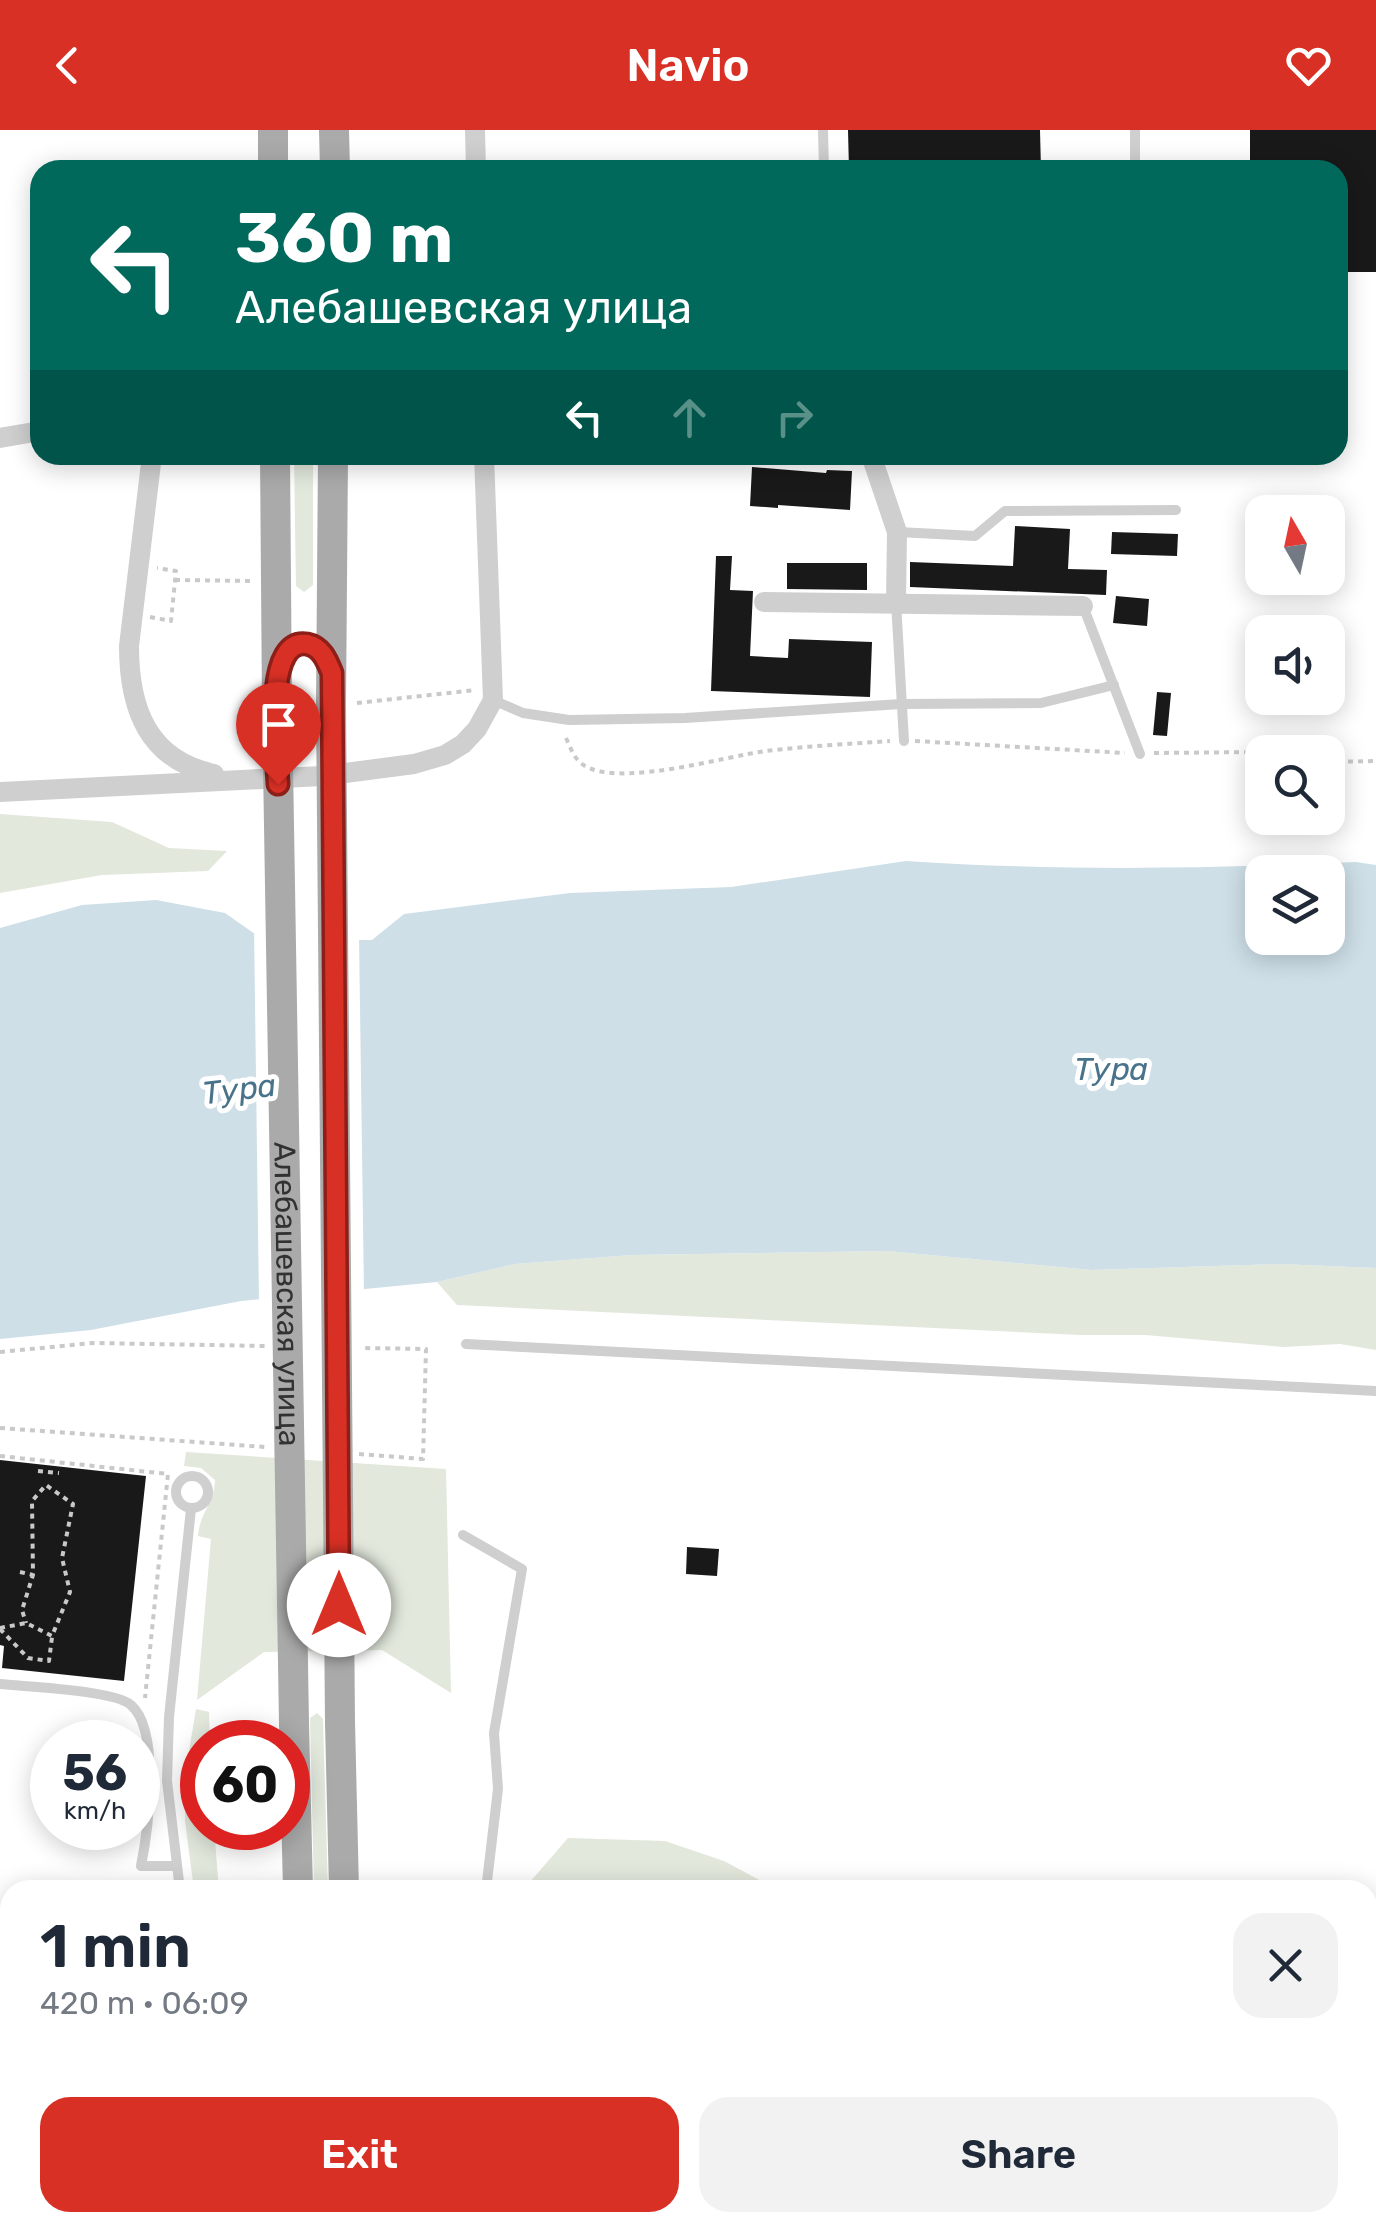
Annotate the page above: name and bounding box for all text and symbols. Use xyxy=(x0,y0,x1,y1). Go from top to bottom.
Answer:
icon: back xyxy=(40,38,95,93)
icon: heart xyxy=(1281,38,1336,93)
text: Navio xyxy=(626,39,750,92)
text: 360 m xyxy=(235,197,453,280)
icon: left xyxy=(70,200,200,330)
text: Алебашевская улица xyxy=(235,281,692,334)
icon: left xyxy=(557,390,612,445)
icon: ahead xyxy=(662,390,717,445)
icon: right xyxy=(767,390,822,445)
north arrow xyxy=(1245,495,1345,595)
map controls xyxy=(1245,495,1345,955)
button: sound xyxy=(1245,615,1345,715)
pin xyxy=(236,682,321,785)
icon: arrive xyxy=(251,697,306,752)
button: search xyxy=(1245,735,1345,835)
button: layers xyxy=(1245,855,1345,955)
water label: Тура xyxy=(1074,1050,1148,1088)
water label: Тура xyxy=(200,1066,278,1112)
street label: Алебашевская улица xyxy=(266,1141,307,1447)
position arrow xyxy=(287,1553,391,1657)
speed limit sign: 60 xyxy=(180,1720,310,1850)
text: 56 xyxy=(63,1743,127,1803)
text: km/h xyxy=(64,1796,126,1825)
text: 1 min xyxy=(40,1911,191,1982)
button: close xyxy=(1233,1913,1338,2018)
text: 420 m · 06:09 xyxy=(40,1984,249,2022)
button: Exit xyxy=(40,2097,679,2212)
button: Share xyxy=(699,2097,1338,2212)

